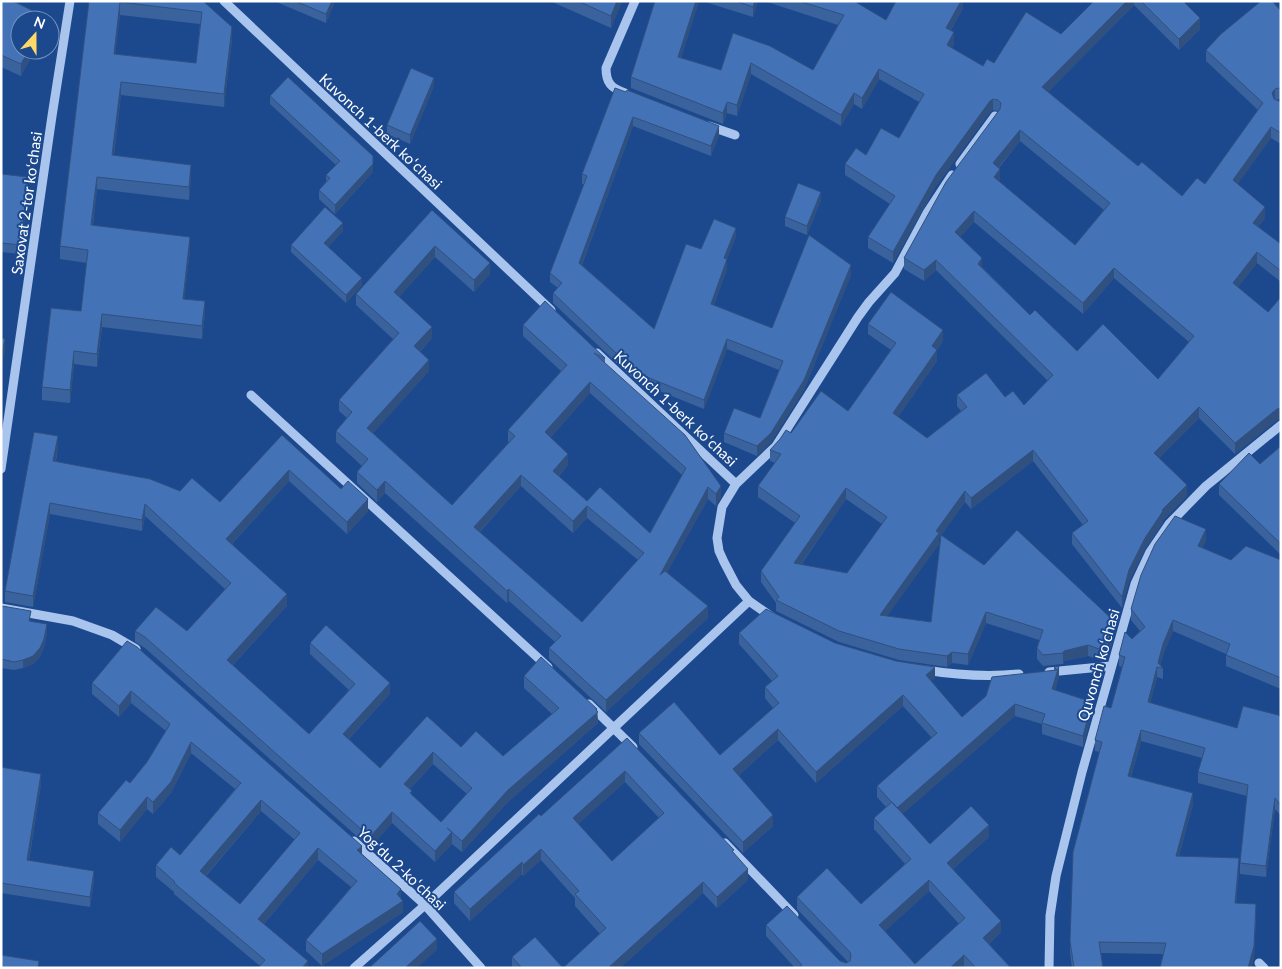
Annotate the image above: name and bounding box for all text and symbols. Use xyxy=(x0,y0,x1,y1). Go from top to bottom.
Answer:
north arrow xyxy=(10,10,60,60)
text: N xyxy=(32,13,48,32)
street label: Kuvonch 1-berk koʻchasi xyxy=(316,69,446,193)
street label: Saxovat 2-tor koʻchasi xyxy=(7,130,45,276)
street label: Kuvonch 1-berk koʻchasi xyxy=(611,346,741,470)
street label: Quvonch koʻchasi xyxy=(1073,607,1123,723)
street label: Yogʻdu 2-koʻchasi xyxy=(354,823,450,913)

